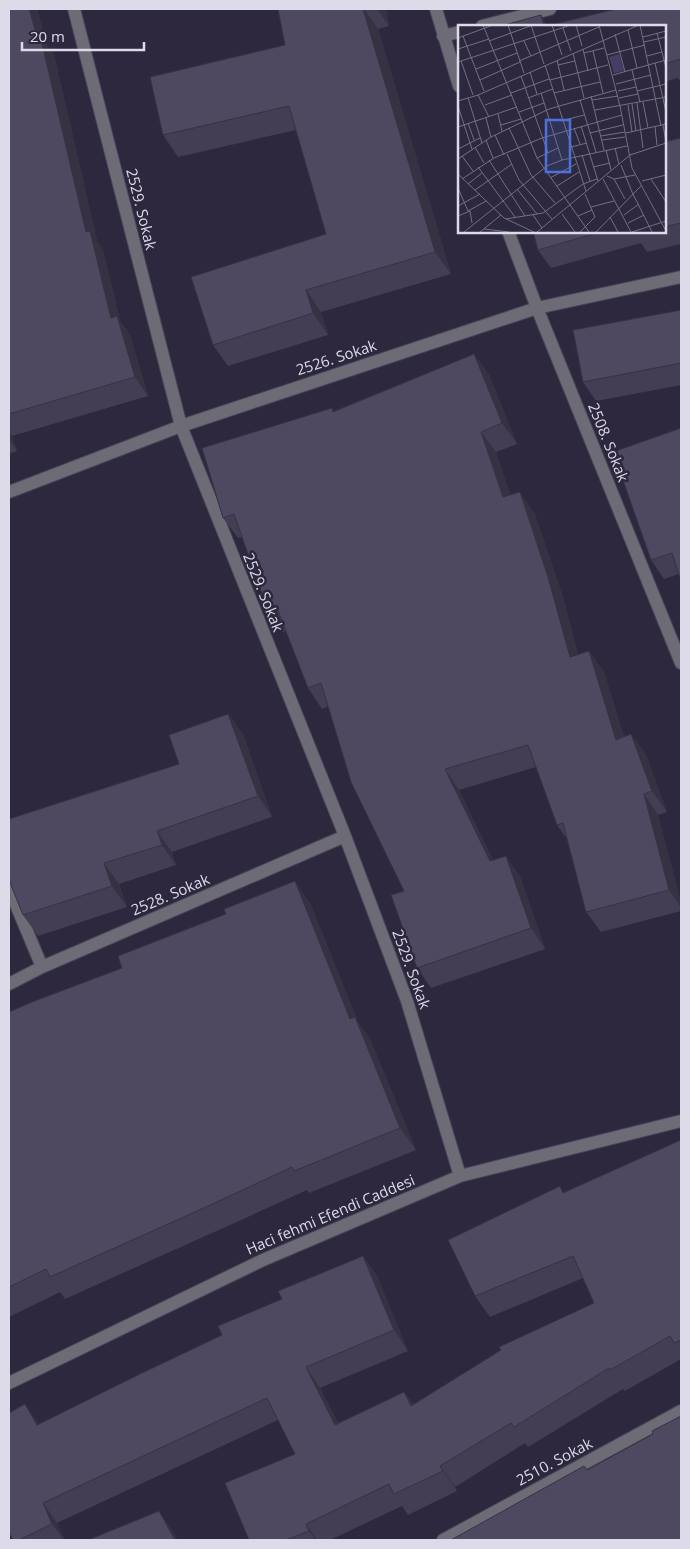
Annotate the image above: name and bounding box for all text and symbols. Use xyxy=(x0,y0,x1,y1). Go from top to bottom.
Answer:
scale bar xyxy=(22,20,145,52)
inset map xyxy=(458,25,665,232)
text: 20 m xyxy=(30,26,65,46)
street label: 2529. Sokak xyxy=(122,166,162,252)
street label: 2526. Sokak xyxy=(293,335,379,379)
street label: 2508. Sokak xyxy=(584,400,634,485)
street label: 2529. Sokak xyxy=(239,550,289,635)
street label: 2528. Sokak xyxy=(128,868,212,920)
street label: 2529. Sokak xyxy=(388,926,436,1012)
street label: Haci fehmi Efendi Caddesi xyxy=(242,1169,418,1259)
street label: 2510. Sokak xyxy=(512,1433,596,1489)

